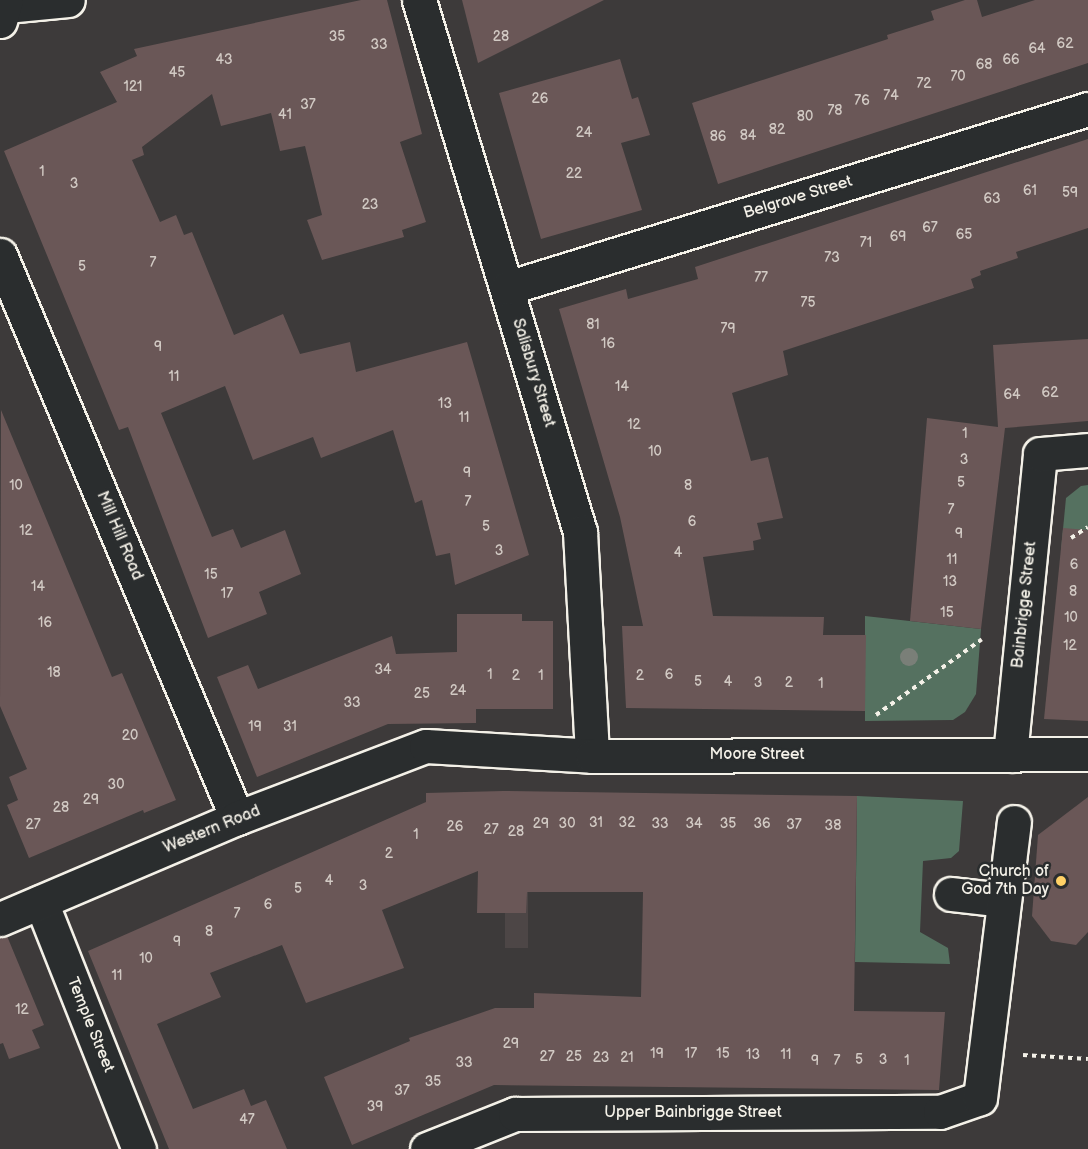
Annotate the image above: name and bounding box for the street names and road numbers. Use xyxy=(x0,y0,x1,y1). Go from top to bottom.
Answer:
street label: Belgrave Street xyxy=(741,172,855,224)
street label: Salisbury Street xyxy=(507,316,559,430)
street label: Mill Hill Road xyxy=(92,489,146,583)
street label: Bainbrigge Street xyxy=(1009,540,1041,670)
street label: Moore Street xyxy=(709,745,805,765)
street label: Western Road xyxy=(161,802,263,858)
street label: Temple Street xyxy=(62,975,118,1075)
street label: Upper Bainbrigge Street xyxy=(604,1103,782,1123)

